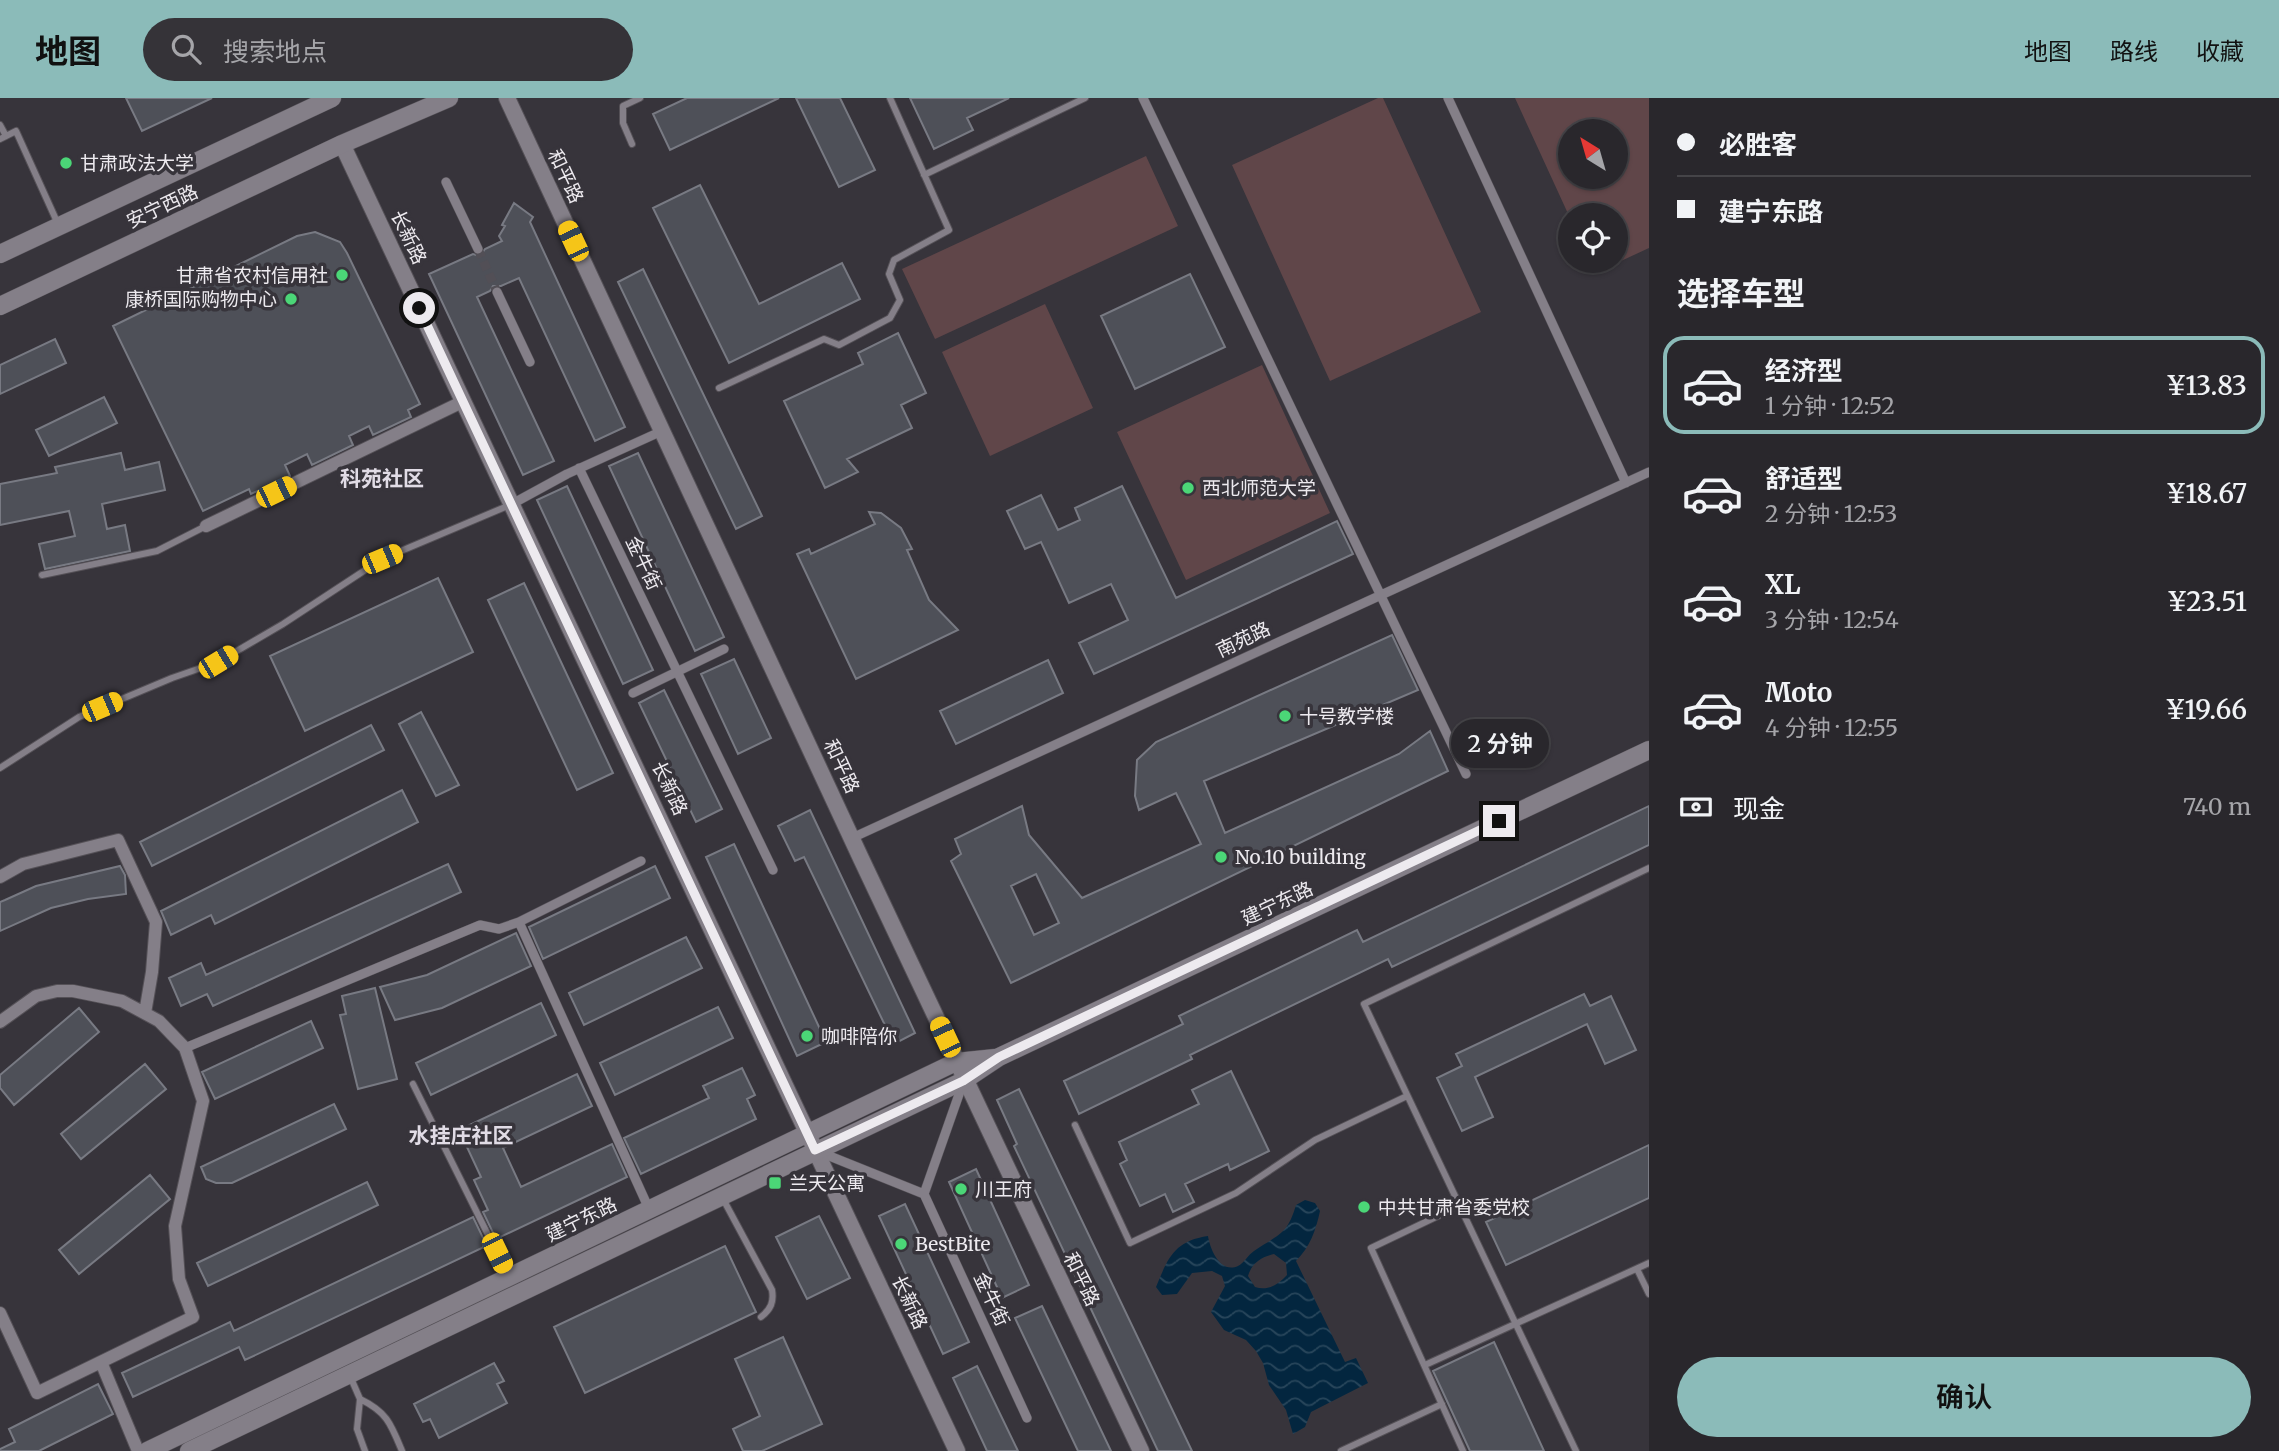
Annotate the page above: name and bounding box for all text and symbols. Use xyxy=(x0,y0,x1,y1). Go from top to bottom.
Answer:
search box xyxy=(143,18,633,81)
icon: search xyxy=(167,30,205,68)
text: 地图 xyxy=(35,31,101,72)
text: 搜索地点 xyxy=(223,35,327,68)
text: 地图 xyxy=(2024,36,2072,67)
text: 路线 xyxy=(2110,36,2158,67)
text: 收藏 xyxy=(2196,36,2244,67)
north arrow xyxy=(1558,119,1628,189)
map controls xyxy=(1558,119,1628,273)
text: 必胜客 xyxy=(1719,128,1797,161)
street label: 和平路 xyxy=(543,145,589,207)
place label: 甘肃政法大学 xyxy=(80,151,194,175)
marker: 甘肃政法大学 xyxy=(58,155,74,171)
street label: 安宁西路 xyxy=(122,179,202,233)
text: 建宁东路 xyxy=(1719,195,1823,228)
button: locate xyxy=(1558,203,1628,273)
street label: 长新路 xyxy=(386,206,432,268)
car xyxy=(555,218,592,264)
place label: 甘肃省农村信用社 xyxy=(176,263,328,287)
marker: 甘肃省农村信用社 xyxy=(334,267,350,283)
text: 选择车型 xyxy=(1677,274,1805,314)
place label: 康桥国际购物中心 xyxy=(125,287,277,311)
marker: 康桥国际购物中心 xyxy=(283,291,299,307)
route start xyxy=(403,292,435,324)
icon: car xyxy=(1681,354,1744,417)
text: 经济型 xyxy=(1765,354,1843,387)
text: ¥13.83 xyxy=(2166,369,2247,402)
text: 1 分钟 · 12:52 xyxy=(1765,391,1895,420)
icon: car xyxy=(1681,462,1744,525)
text: 舒适型 xyxy=(1765,462,1843,495)
district label: 科苑社区 xyxy=(340,465,424,492)
car xyxy=(253,473,300,511)
place label: 西北师范大学 xyxy=(1202,476,1316,500)
text: ¥18.67 xyxy=(2166,477,2247,510)
marker: 西北师范大学 xyxy=(1180,480,1196,496)
text: 2 分钟 · 12:53 xyxy=(1765,499,1897,528)
street label: 金牛街 xyxy=(621,532,667,594)
car xyxy=(359,541,406,577)
text: XL xyxy=(1765,568,1801,601)
icon: car xyxy=(1681,570,1744,633)
text: ¥23.51 xyxy=(2167,585,2247,618)
text: 3 分钟 · 12:54 xyxy=(1765,605,1899,634)
street label: 南苑路 xyxy=(1212,616,1274,662)
car xyxy=(195,642,242,682)
text: Moto xyxy=(1765,676,1832,709)
icon: car xyxy=(1681,678,1744,741)
car xyxy=(79,689,126,725)
text: ¥19.66 xyxy=(2165,693,2247,726)
place label: 十号教学楼 xyxy=(1299,704,1394,728)
marker: 十号教学楼 xyxy=(1277,708,1293,724)
text: 4 分钟 · 12:55 xyxy=(1765,713,1898,742)
callout: 2 分钟 xyxy=(1450,720,1548,768)
text: 2 分钟 xyxy=(1467,729,1533,758)
street label: 和平路 xyxy=(819,735,865,797)
street label: 长新路 xyxy=(647,757,693,819)
icon: cash xyxy=(1677,788,1715,826)
text: 现金 xyxy=(1733,792,1785,825)
text: 740 m xyxy=(2183,792,2251,821)
route end xyxy=(1483,805,1515,837)
place label: No.10 building xyxy=(1235,845,1366,869)
marker: No.10 building xyxy=(1213,849,1229,865)
street label: 建宁东路 xyxy=(1237,876,1317,930)
car xyxy=(927,1014,964,1060)
place label: 咖啡陪你 xyxy=(821,1024,897,1048)
marker: 咖啡陪你 xyxy=(799,1028,815,1044)
district label: 水挂庄社区 xyxy=(409,1122,514,1149)
place label: 兰天公寓 xyxy=(789,1171,865,1195)
marker: 兰天公寓 xyxy=(767,1175,783,1191)
place label: 川王府 xyxy=(975,1177,1032,1201)
marker: 川王府 xyxy=(953,1181,969,1197)
street label: 建宁东路 xyxy=(542,1192,620,1246)
place label: 中共甘肃省委党校 xyxy=(1378,1195,1530,1219)
marker: 中共甘肃省委党校 xyxy=(1356,1199,1372,1215)
car xyxy=(479,1230,516,1276)
place label: BestBite xyxy=(915,1232,991,1256)
marker: BestBite xyxy=(893,1236,909,1252)
street label: 和平路 xyxy=(1059,1248,1105,1310)
street label: 金牛街 xyxy=(969,1268,1015,1330)
street label: 长新路 xyxy=(887,1271,933,1333)
button: 确认 xyxy=(1677,1357,2251,1437)

